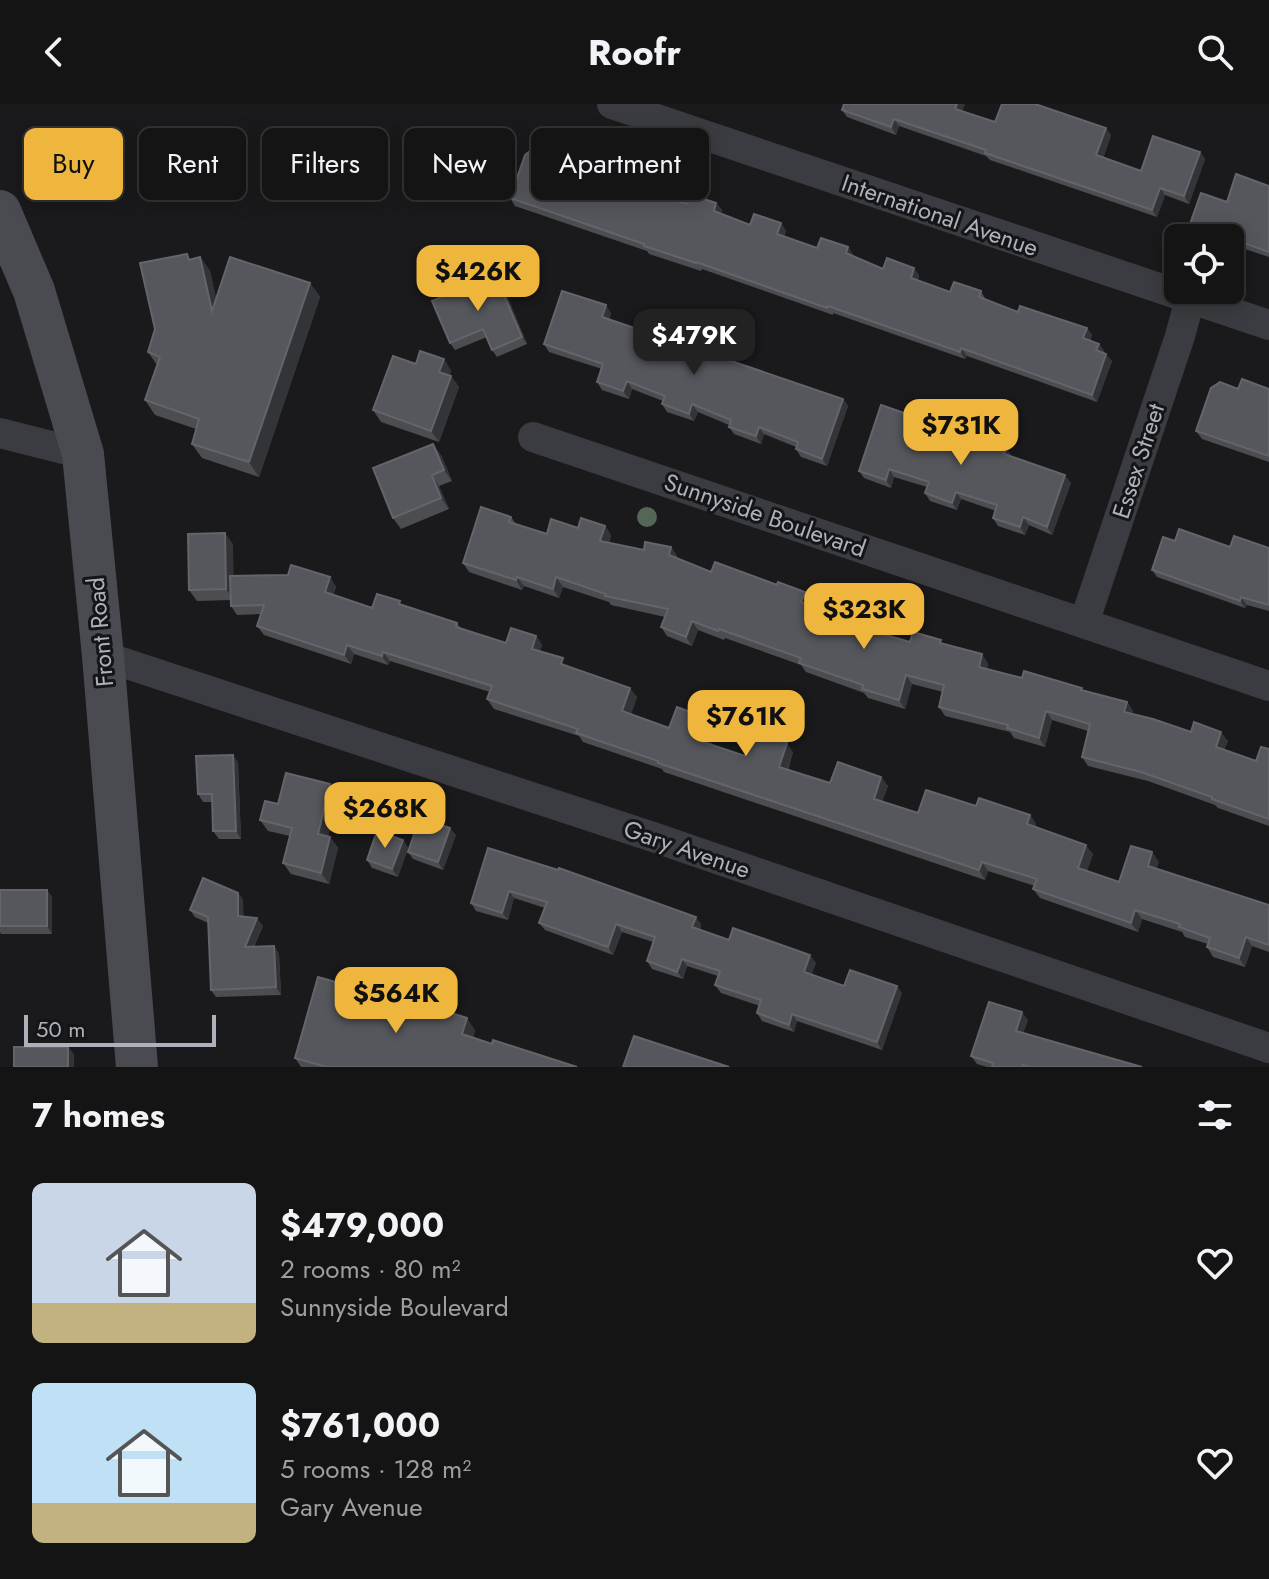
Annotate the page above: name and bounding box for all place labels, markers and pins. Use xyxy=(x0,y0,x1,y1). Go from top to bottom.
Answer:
pin: $426K xyxy=(422,245,534,313)
pin: $479K xyxy=(638,309,750,377)
pin: $731K xyxy=(905,399,1017,467)
pin: $323K xyxy=(808,583,920,651)
pin: $761K xyxy=(690,690,802,758)
pin: $268K xyxy=(329,782,441,850)
pin: $564K xyxy=(340,967,452,1035)

